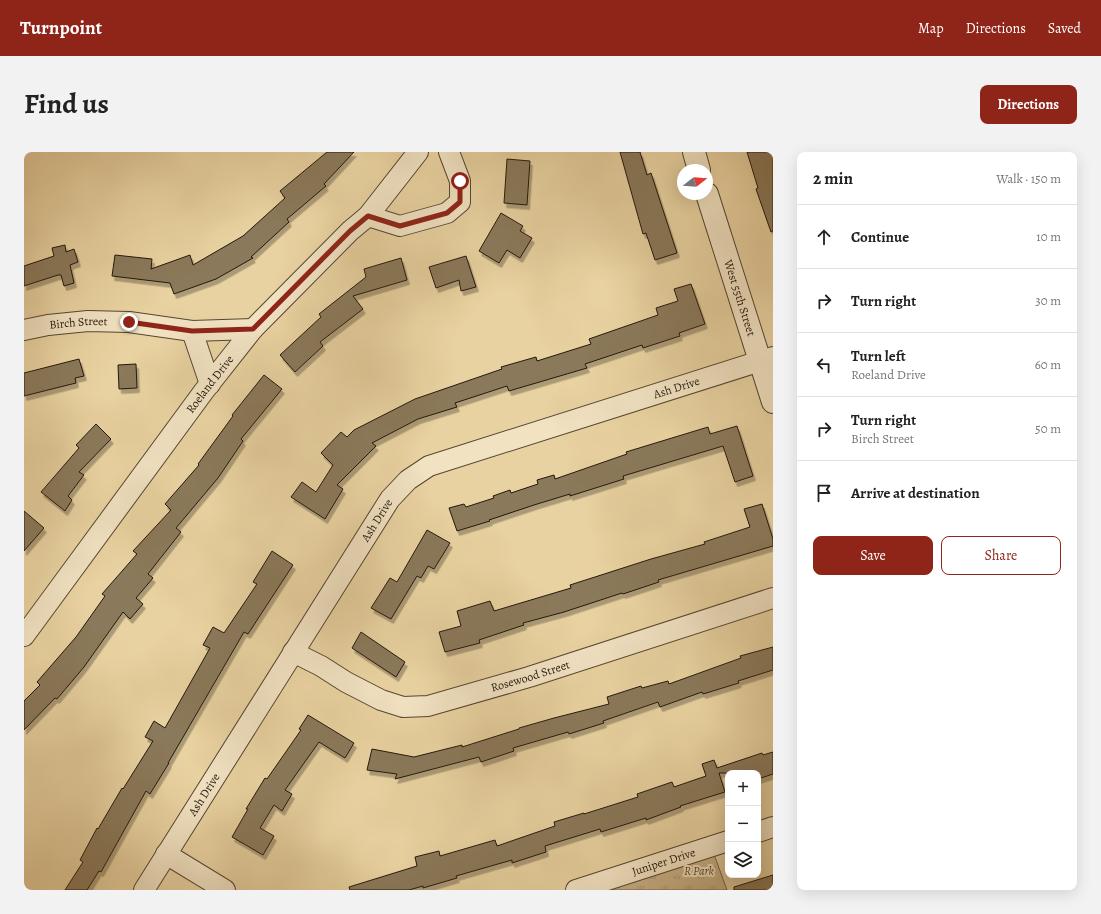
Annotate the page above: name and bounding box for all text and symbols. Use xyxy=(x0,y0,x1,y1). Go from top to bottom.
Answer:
text: Turnpoint xyxy=(20,15,102,41)
text: Map xyxy=(918,19,944,38)
text: Directions xyxy=(966,19,1026,38)
text: Saved xyxy=(1048,19,1081,38)
text: Find us xyxy=(24,85,109,123)
button: Directions xyxy=(980,85,1077,124)
north arrow xyxy=(677,164,713,200)
text: 2 min xyxy=(813,167,853,190)
text: Walk · 150 m xyxy=(996,170,1061,187)
route start xyxy=(451,172,469,190)
icon: ahead xyxy=(813,226,835,248)
text: Continue xyxy=(851,227,909,247)
text: 10 m xyxy=(1036,228,1061,245)
street label: West 55th Street xyxy=(720,257,760,338)
icon: right xyxy=(813,290,835,312)
text: Turn right xyxy=(851,291,916,311)
text: 30 m xyxy=(1035,292,1061,309)
street label: Birch Street xyxy=(48,313,108,333)
route end xyxy=(120,313,138,331)
text: Turn left xyxy=(851,346,906,366)
street label: Roeland Drive xyxy=(182,352,237,416)
icon: left xyxy=(813,354,835,376)
text: 60 m xyxy=(1035,356,1061,373)
text: Roeland Drive xyxy=(851,366,926,383)
street label: Ash Drive xyxy=(650,373,702,403)
text: Turn right xyxy=(851,410,916,430)
icon: right xyxy=(813,418,835,440)
text: 50 m xyxy=(1035,420,1061,437)
text: Birch Street xyxy=(851,430,914,447)
icon: arrive xyxy=(813,482,835,504)
text: Arrive at destination xyxy=(851,483,980,503)
street label: Ash Drive xyxy=(357,496,396,545)
button: Save xyxy=(813,536,933,575)
button: Share xyxy=(941,536,1061,575)
street label: Rosewood Street xyxy=(489,656,572,696)
street label: Ash Drive xyxy=(184,770,224,820)
map controls xyxy=(725,770,761,878)
button: + xyxy=(725,770,761,806)
button: − xyxy=(725,806,761,842)
button: layers xyxy=(725,842,761,878)
street label: Juniper Drive xyxy=(630,844,697,879)
park label: R Park xyxy=(684,863,715,879)

